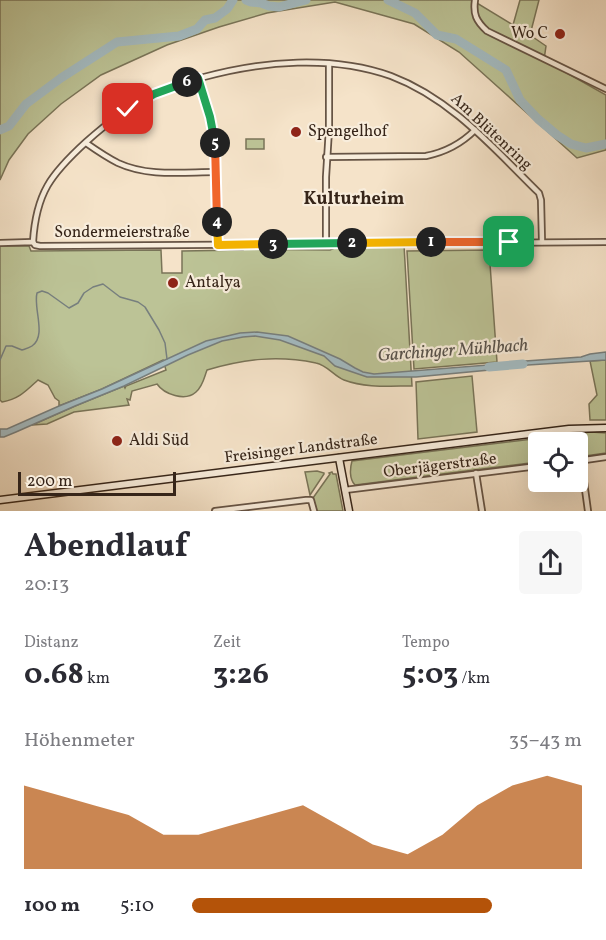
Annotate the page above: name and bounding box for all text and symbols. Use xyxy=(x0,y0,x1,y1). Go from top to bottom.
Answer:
place label: Wo C xyxy=(511,23,548,45)
marker: Wo C xyxy=(553,27,567,41)
pin: 6 xyxy=(172,67,202,97)
text: 6 xyxy=(183,71,191,93)
pin xyxy=(102,83,153,134)
street label: Am Blütenring xyxy=(445,88,537,176)
icon: check xyxy=(111,92,144,125)
place label: Spengelhof xyxy=(308,121,389,143)
marker: Spengelhof xyxy=(289,125,303,139)
pin: 5 xyxy=(200,128,230,158)
text: 5 xyxy=(211,132,219,154)
district label: Kulturheim xyxy=(304,187,404,212)
pin: 4 xyxy=(202,207,232,237)
text: 4 xyxy=(212,211,222,233)
pin xyxy=(483,216,534,267)
street label: Sondermeierstraße xyxy=(54,222,190,244)
icon: arrive xyxy=(492,225,525,258)
pin: 1 xyxy=(416,227,446,257)
pin: 2 xyxy=(337,228,367,258)
pin: 3 xyxy=(258,229,288,259)
text: 1 xyxy=(428,231,434,253)
text: 2 xyxy=(348,232,356,254)
text: 3 xyxy=(269,233,277,255)
place label: Antalya xyxy=(185,272,241,294)
marker: Antalya xyxy=(166,276,180,290)
water label: Garchinger Mühlbach xyxy=(377,333,529,369)
street label: Freisinger Landstraße xyxy=(223,429,379,469)
place label: Aldi Süd xyxy=(129,430,189,452)
map controls xyxy=(528,432,588,492)
button: locate xyxy=(528,432,588,492)
marker: Aldi Süd xyxy=(110,434,124,448)
street label: Oberjägerstraße xyxy=(382,448,498,484)
scale bar xyxy=(18,469,176,496)
text: 200 m xyxy=(27,471,72,493)
text: Abendlauf xyxy=(24,525,188,571)
button: share xyxy=(519,531,582,594)
text: 20:13 xyxy=(24,571,69,599)
text: Distanz xyxy=(24,632,79,654)
text: Zeit xyxy=(213,632,241,654)
text: Tempo xyxy=(402,632,450,654)
text: 0.68 xyxy=(24,654,84,696)
text: 3:26 xyxy=(213,654,269,696)
text: 5:03 xyxy=(402,654,458,696)
text: km xyxy=(84,668,110,690)
text: /km xyxy=(458,668,490,690)
text: Höhenmeter xyxy=(24,727,135,755)
text: 35–43 m xyxy=(509,727,582,755)
text: 100 m xyxy=(24,892,80,920)
text: 5:10 xyxy=(120,892,154,920)

